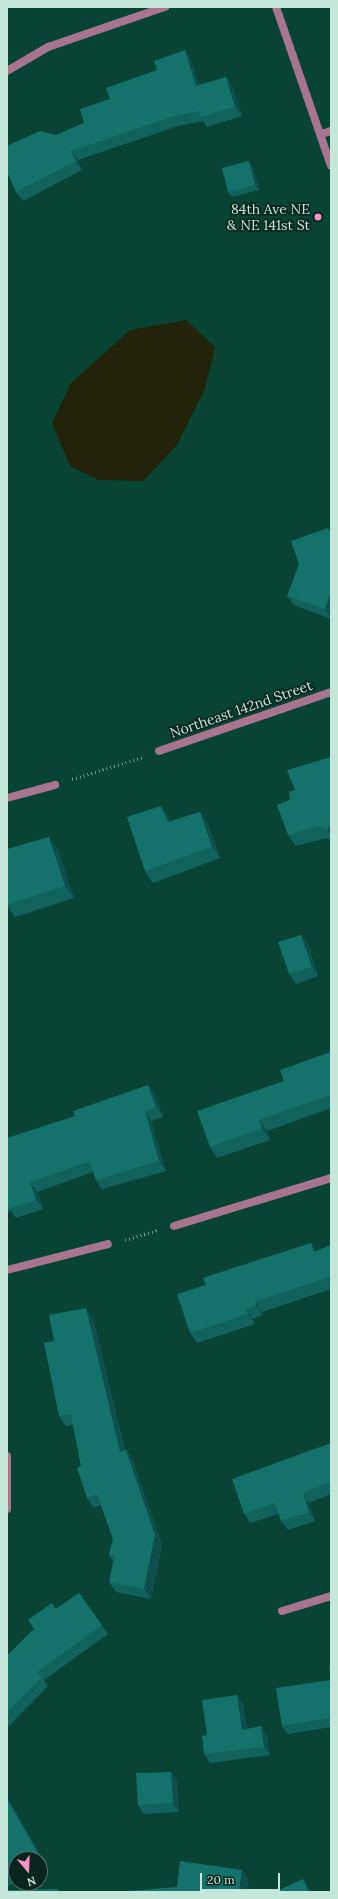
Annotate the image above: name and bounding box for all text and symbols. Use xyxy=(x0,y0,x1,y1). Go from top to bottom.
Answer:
place label: 84th Ave NE & NE 141st St xyxy=(227,201,310,234)
marker: 84th Ave NE & NE 141st St xyxy=(313,212,323,222)
street label: Northeast 142nd Street xyxy=(168,677,314,741)
north arrow xyxy=(8,1851,48,1891)
scale bar xyxy=(202,1865,282,1891)
text: 20 m xyxy=(207,1872,235,1887)
text: N xyxy=(25,1873,38,1889)

